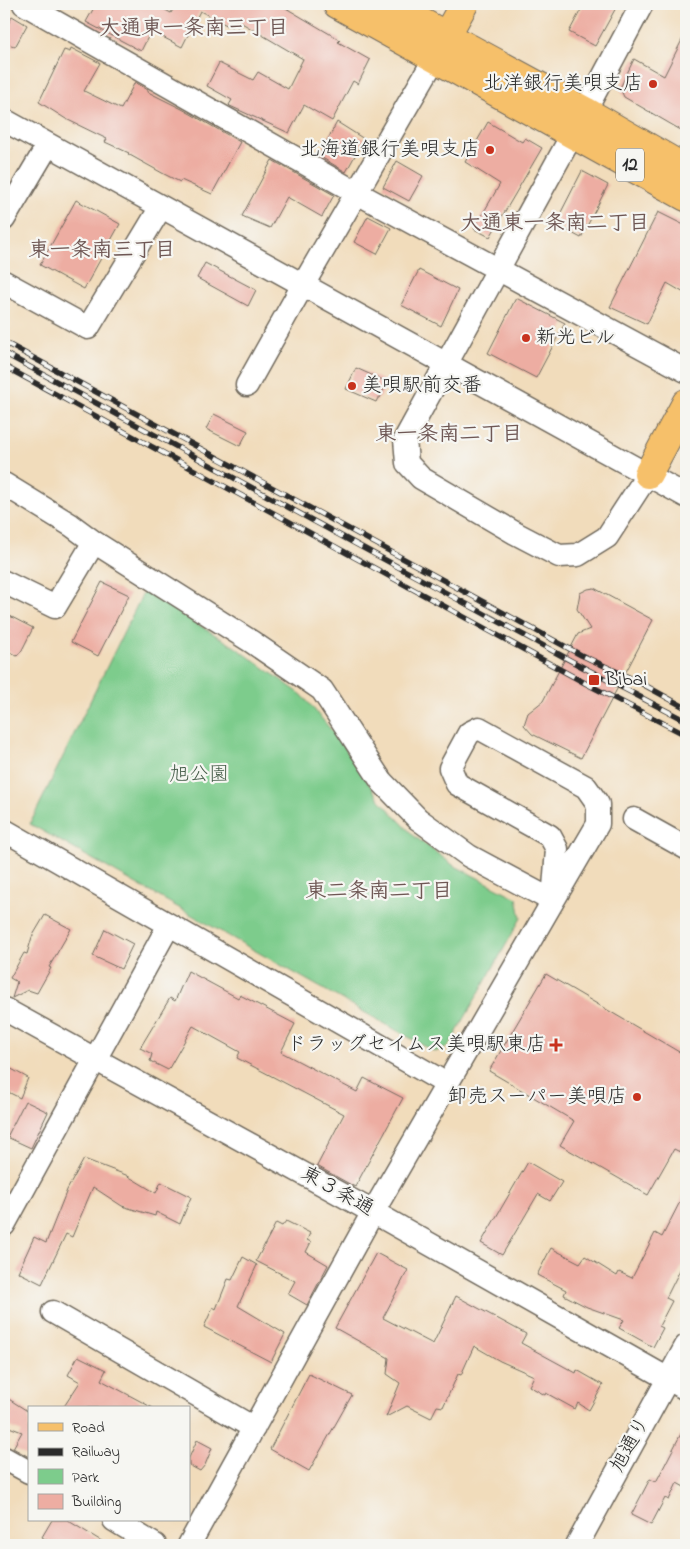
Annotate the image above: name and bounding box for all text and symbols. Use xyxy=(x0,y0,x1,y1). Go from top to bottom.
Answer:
district label: 大通東一条南三丁目 xyxy=(100,14,289,44)
place label: 北洋銀行美唄支店 xyxy=(483,70,643,99)
marker: 北洋銀行美唄支店 xyxy=(647,78,659,90)
place label: 北海道銀行美唄支店 xyxy=(300,136,480,165)
marker: 北海道銀行美唄支店 xyxy=(484,144,496,156)
road number: 12 xyxy=(616,148,644,182)
district label: 大通東一条南二丁目 xyxy=(461,209,650,239)
district label: 東一条南三丁目 xyxy=(29,236,176,266)
place label: 新光ビル xyxy=(536,324,616,353)
marker: 新光ビル xyxy=(520,332,532,344)
place label: 美唄駅前交番 xyxy=(362,372,482,401)
marker: 美唄駅前交番 xyxy=(346,380,358,392)
district label: 東一条南二丁目 xyxy=(376,420,523,450)
place label: Bibai xyxy=(604,666,647,695)
marker: Bibai xyxy=(587,673,601,687)
park label: 旭公園 xyxy=(169,761,229,790)
district label: 東二条南二丁目 xyxy=(306,877,453,907)
place label: ドラッグセイムス美唄駅東店 xyxy=(287,1031,546,1060)
marker: ドラッグセイムス美唄駅東店 xyxy=(550,1039,562,1051)
place label: 卸売スーパー美唄店 xyxy=(448,1083,627,1112)
marker: 卸売スーパー美唄店 xyxy=(631,1091,643,1103)
street label: 東３条通 xyxy=(295,1160,379,1224)
legend xyxy=(28,1406,190,1522)
street label: 旭通り xyxy=(604,1412,658,1478)
text: Road xyxy=(72,1417,105,1439)
text: Railway xyxy=(72,1441,120,1464)
text: Park xyxy=(72,1467,100,1489)
text: Building xyxy=(71,1491,121,1514)

